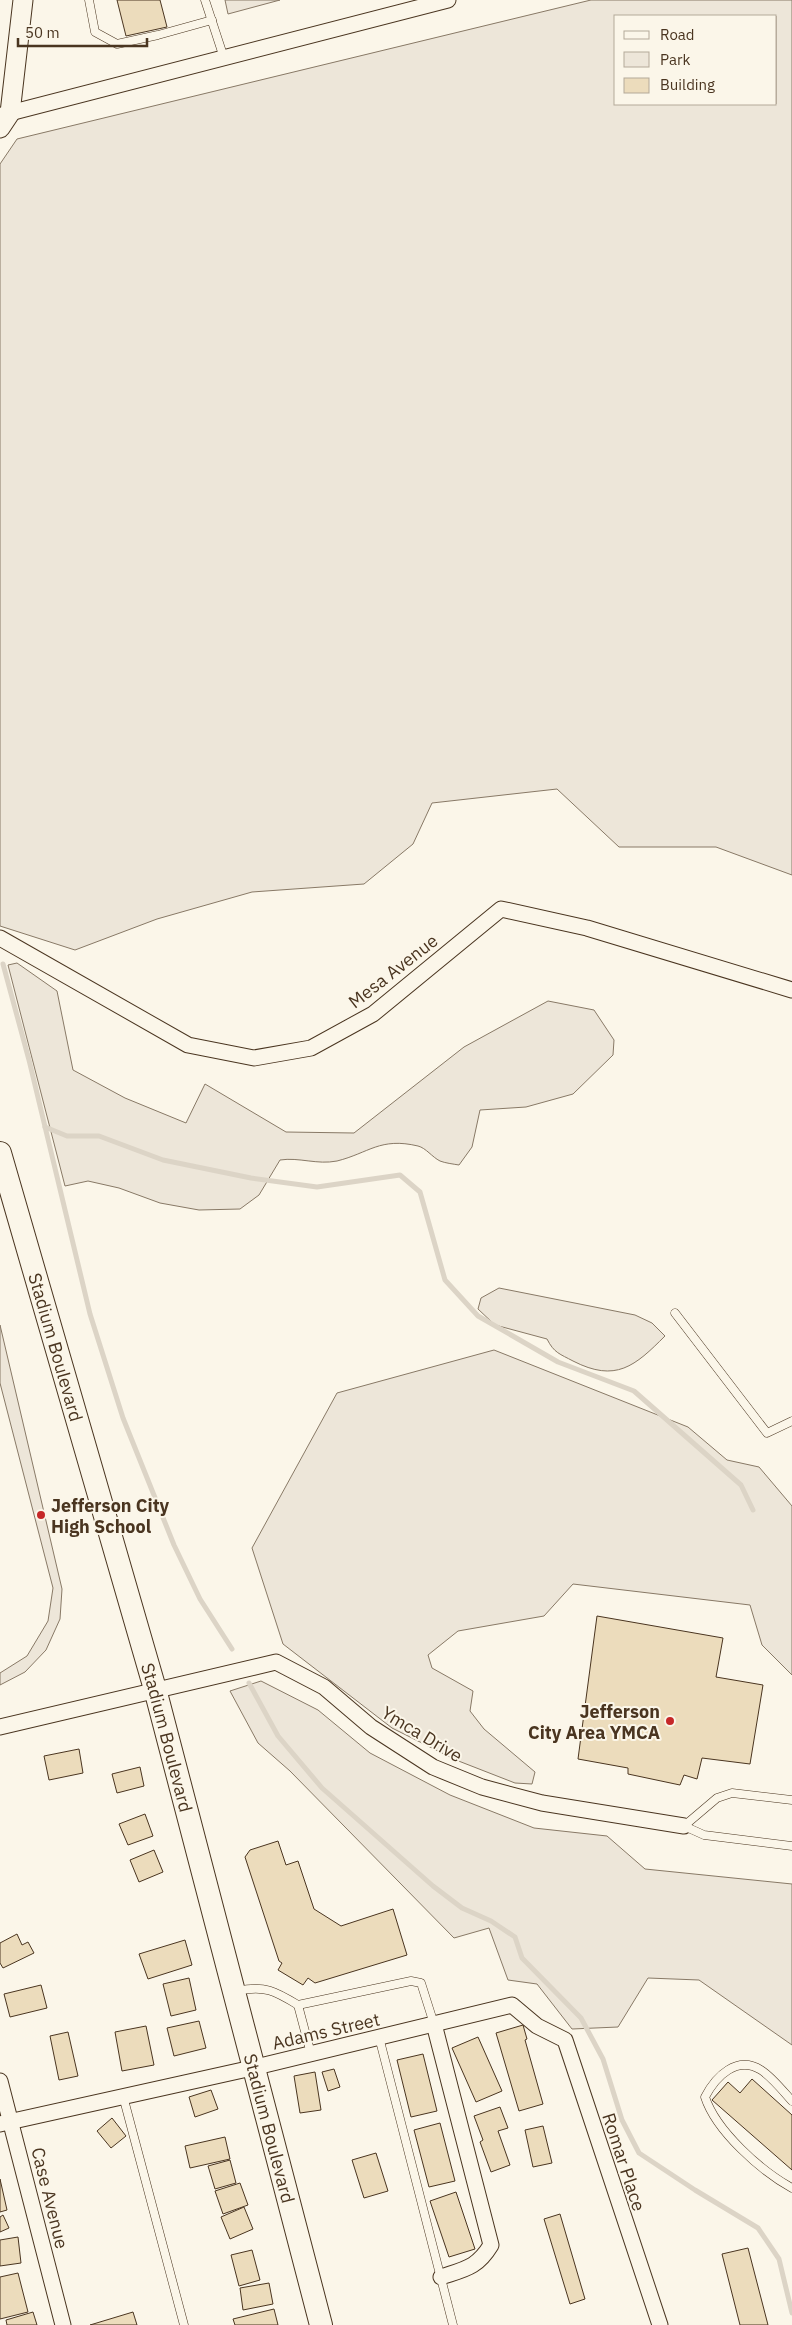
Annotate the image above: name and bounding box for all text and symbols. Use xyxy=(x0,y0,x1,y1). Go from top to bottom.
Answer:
scale bar xyxy=(18,15,146,47)
legend xyxy=(614,15,777,105)
text: 50 m xyxy=(25,23,60,42)
text: Road xyxy=(660,25,695,44)
text: Park xyxy=(660,50,690,69)
text: Building xyxy=(660,75,715,94)
street label: Mesa Avenue xyxy=(344,929,442,1013)
street label: Stadium Boulevard xyxy=(24,1270,88,1424)
place label: Jefferson City High School xyxy=(51,1494,170,1538)
marker: Jefferson City High School xyxy=(35,1509,47,1521)
street label: Stadium Boulevard xyxy=(137,1660,198,1815)
place label: Jefferson City Area YMCA xyxy=(528,1700,660,1744)
street label: Ymca Drive xyxy=(377,1701,467,1767)
marker: Jefferson City Area YMCA xyxy=(664,1715,676,1727)
street label: Adams Street xyxy=(270,2007,382,2055)
street label: Stadium Boulevard xyxy=(239,2051,300,2206)
street label: Romar Place xyxy=(597,2110,651,2214)
street label: Case Avenue xyxy=(26,2145,74,2251)

